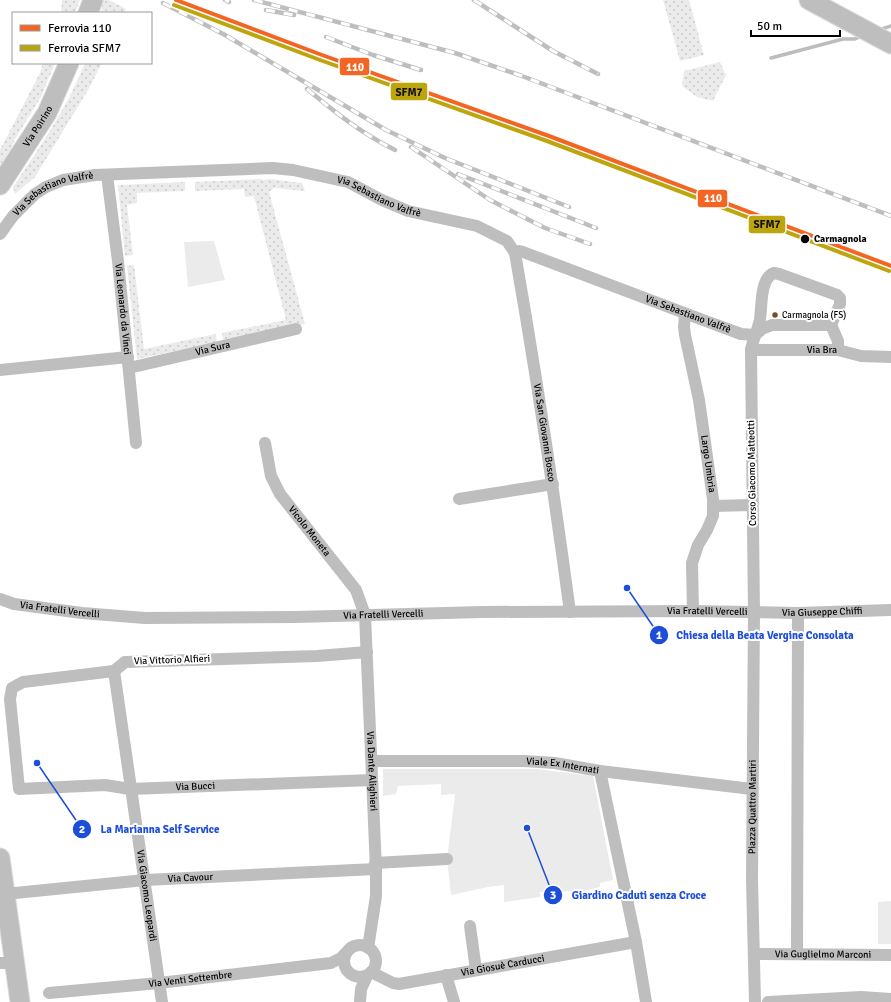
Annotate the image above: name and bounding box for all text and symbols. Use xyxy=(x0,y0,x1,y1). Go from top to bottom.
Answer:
legend xyxy=(12,12,152,64)
scale bar xyxy=(751,12,840,38)
text: 50 m xyxy=(757,19,782,34)
text: Ferrovia 110 xyxy=(48,21,111,36)
text: Ferrovia SFM7 xyxy=(48,41,121,56)
line badge: 110 xyxy=(339,57,370,76)
text: 110 xyxy=(346,61,364,74)
line badge: SFM7 xyxy=(390,82,428,101)
text: SFM7 xyxy=(395,86,423,99)
street label: Via Poirino xyxy=(21,104,55,149)
street label: Via Sebastiano Valfrè xyxy=(10,169,94,219)
street label: Via Sebastiano Valfrè xyxy=(336,174,422,220)
line badge: 110 xyxy=(697,189,728,208)
text: 110 xyxy=(704,192,722,205)
line badge: SFM7 xyxy=(748,215,786,234)
text: SFM7 xyxy=(753,218,781,231)
marker: Carmagnola xyxy=(799,233,811,245)
place label: Carmagnola xyxy=(814,233,867,245)
street label: Via Leonardo da Vinci xyxy=(112,263,133,355)
street label: Via Sebastiano Valfrè xyxy=(644,293,733,336)
marker: Carmagnola (FS) xyxy=(770,310,780,320)
place label: Carmagnola (FS) xyxy=(782,310,846,321)
street label: Via Sura xyxy=(194,339,231,358)
street label: Via Bra xyxy=(807,344,837,356)
street label: Via San Giovanni Bosco xyxy=(531,383,558,483)
street label: Corso Giacomo Matteotti xyxy=(745,420,759,526)
street label: Largo Umbria xyxy=(698,434,718,493)
street label: Vicolo Moneta xyxy=(286,503,333,559)
street label: Via Fratelli Vercelli xyxy=(19,599,100,620)
street label: Via Fratelli Vercelli xyxy=(667,605,748,618)
street label: Via Giuseppe Chiffi xyxy=(782,605,863,619)
street label: Via Fratelli Vercelli xyxy=(343,608,424,622)
callout: Chiesa della Beata Vergine Consolata xyxy=(649,624,862,647)
text: 1 xyxy=(656,628,663,643)
text: Chiesa della Beata Vergine Consolata xyxy=(676,629,854,642)
street label: Via Vittorio Alfieri xyxy=(134,653,210,667)
street label: Via Dante Alighieri xyxy=(364,731,379,811)
street label: Viale Ex Internati xyxy=(526,755,600,777)
street label: Piazza Quattro Martiri xyxy=(746,760,759,854)
street label: Via Bucci xyxy=(175,780,215,793)
callout: La Marianna Self Service xyxy=(72,817,227,840)
text: 2 xyxy=(79,822,85,837)
text: La Marianna Self Service xyxy=(101,823,220,836)
street label: Via Giacomo Leopardi xyxy=(134,849,159,942)
street label: Via Cavour xyxy=(167,871,214,885)
callout: Giardino Caduti senza Croce xyxy=(543,883,714,906)
text: 3 xyxy=(550,888,556,903)
text: Giardino Caduti senza Croce xyxy=(572,889,707,902)
street label: Via Guglielmo Marconi xyxy=(775,948,871,961)
street label: Via Giosuè Carducci xyxy=(460,952,546,979)
street label: Via Venti Settembre xyxy=(148,969,233,990)

